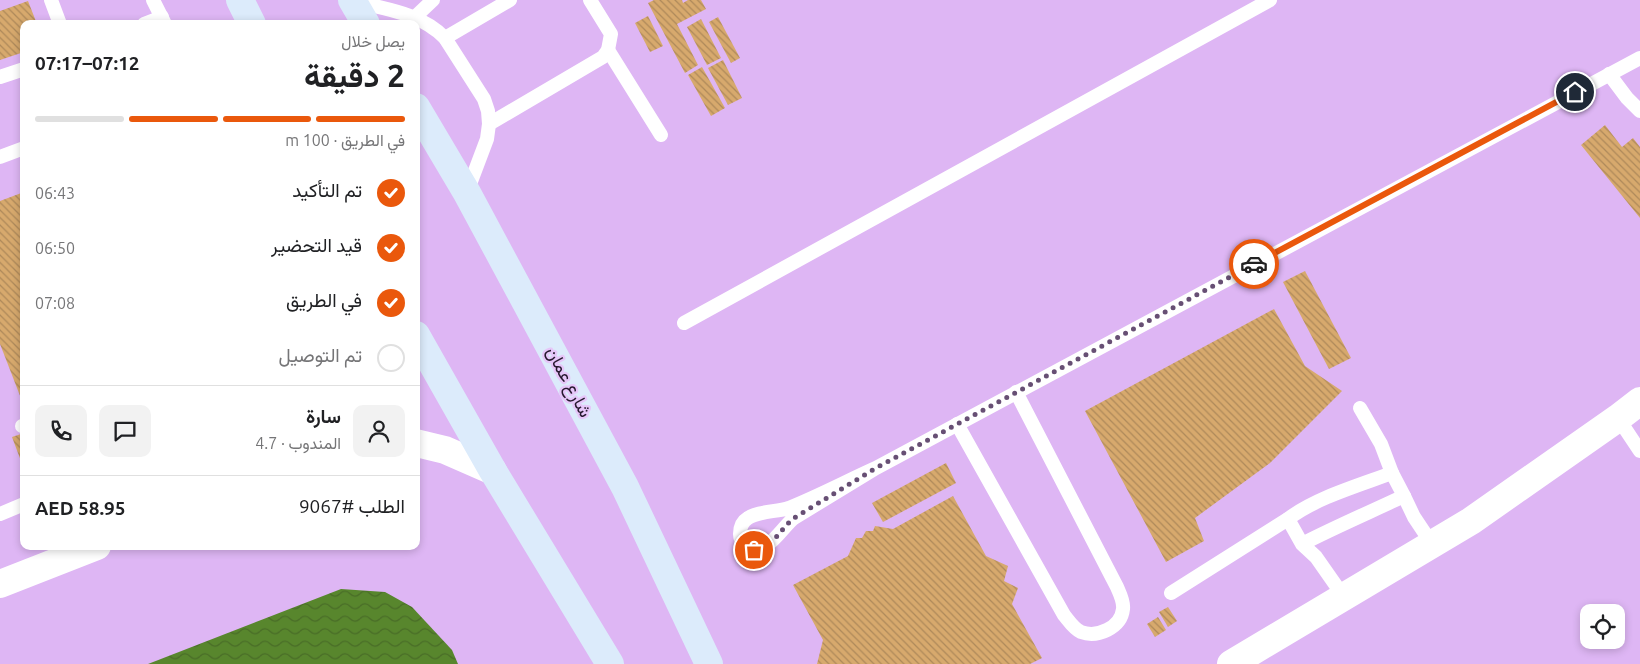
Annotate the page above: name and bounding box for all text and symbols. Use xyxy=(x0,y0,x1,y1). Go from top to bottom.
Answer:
text: يصل خلال xyxy=(341,32,405,50)
text: 07:12–07:17 xyxy=(35,52,140,74)
text: 2 دقيقة xyxy=(304,57,405,93)
pin xyxy=(1554,71,1596,113)
icon: home xyxy=(1561,78,1589,106)
text: في الطريق · 100 m xyxy=(285,131,405,149)
text: تم التأكيد xyxy=(292,179,362,201)
icon: check xyxy=(377,179,405,207)
text: 06:43 xyxy=(35,184,75,202)
text: قيد التحضير xyxy=(271,234,362,256)
icon: check xyxy=(377,234,405,262)
text: 06:50 xyxy=(35,239,75,257)
courier xyxy=(1229,239,1279,289)
icon: car xyxy=(1240,250,1268,278)
text: في الطريق xyxy=(286,289,362,311)
icon: check xyxy=(377,289,405,317)
text: 07:08 xyxy=(35,294,75,312)
street label: شارع عمان xyxy=(540,343,597,422)
text: تم التوصيل xyxy=(278,344,362,366)
button: phone xyxy=(35,405,87,457)
button: chat xyxy=(99,405,151,457)
text: سارة xyxy=(306,405,341,427)
button: person xyxy=(353,405,405,457)
text: المندوب · 4.7 xyxy=(255,434,341,452)
text: الطلب #9067 xyxy=(299,495,405,517)
text: AED 58.95 xyxy=(35,497,126,519)
pin xyxy=(733,529,775,571)
icon: bag xyxy=(740,536,768,564)
map controls xyxy=(1580,604,1625,649)
button: locate xyxy=(1580,604,1625,649)

